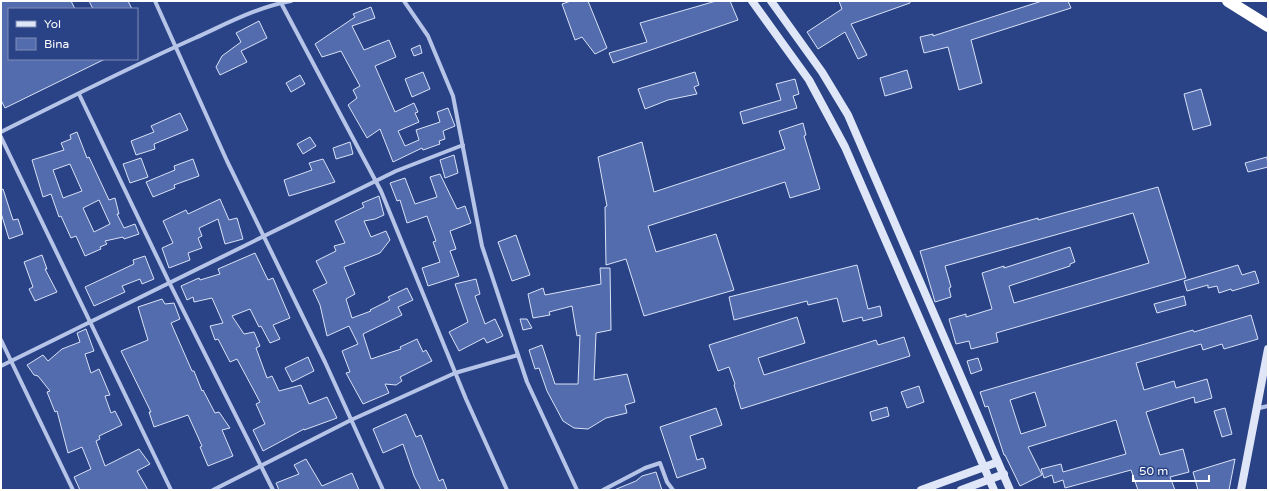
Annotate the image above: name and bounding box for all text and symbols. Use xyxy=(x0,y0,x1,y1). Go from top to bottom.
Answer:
legend xyxy=(8,8,138,60)
text: Yol xyxy=(44,17,61,31)
text: Bina xyxy=(44,37,69,51)
scale bar xyxy=(1133,457,1209,483)
text: 50 m xyxy=(1139,464,1168,478)

